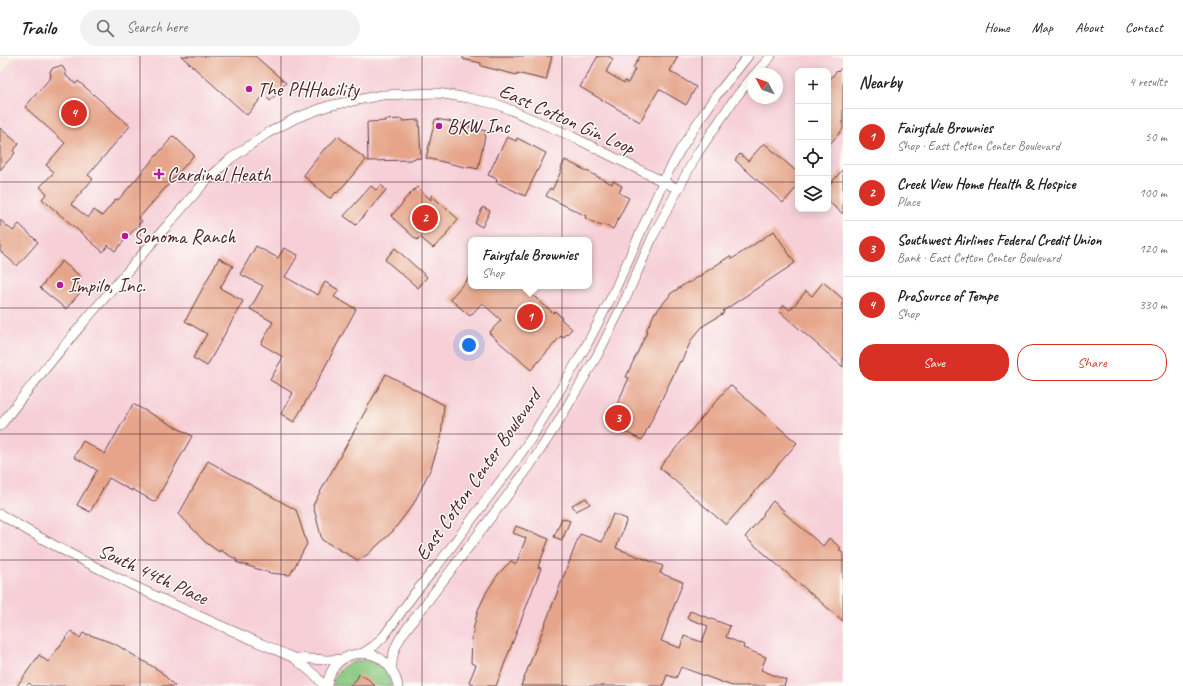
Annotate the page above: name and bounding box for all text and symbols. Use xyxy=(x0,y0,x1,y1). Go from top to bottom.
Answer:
search box xyxy=(80,10,360,46)
text: Trailo xyxy=(20,16,56,40)
icon: search xyxy=(94,17,116,39)
text: Search here xyxy=(126,18,188,37)
text: Home xyxy=(984,19,1010,36)
text: Map xyxy=(1032,19,1053,36)
text: About xyxy=(1075,19,1103,36)
text: Contact xyxy=(1125,19,1163,36)
north arrow xyxy=(747,68,783,104)
map controls xyxy=(795,68,831,212)
button: + xyxy=(795,68,831,104)
text: Nearby xyxy=(859,72,902,93)
text: 4 results xyxy=(1129,74,1167,90)
place label: The PHHacility xyxy=(257,77,361,102)
street label: East Cotton Gin Loop xyxy=(495,78,640,161)
marker: The PHHacility xyxy=(244,84,254,94)
pin: 4 xyxy=(61,98,87,128)
button: − xyxy=(795,104,831,140)
place label: BKW Inc xyxy=(447,114,511,139)
text: Fairytale Brownies xyxy=(897,119,993,138)
marker: BKW Inc xyxy=(434,121,444,131)
text: 1 xyxy=(869,129,875,145)
text: 50 m xyxy=(1145,129,1167,145)
text: Shop · East Cotton Center Boulevard xyxy=(897,138,1060,154)
button: locate xyxy=(795,140,831,176)
place label: Cardinal Heath xyxy=(167,162,272,187)
marker: Cardinal Heath xyxy=(154,169,164,179)
text: Creek View Home Health & Hospice xyxy=(897,175,1076,194)
button: layers xyxy=(795,176,831,212)
text: 2 xyxy=(869,185,875,201)
text: 100 m xyxy=(1139,185,1167,201)
text: Place xyxy=(897,194,920,210)
pin: 2 xyxy=(412,203,438,233)
place label: Sonoma Ranch xyxy=(133,224,236,249)
marker: Sonoma Ranch xyxy=(120,231,130,241)
text: Southwest Airlines Federal Credit Union xyxy=(897,231,1101,250)
popup xyxy=(468,237,592,289)
text: 3 xyxy=(869,241,875,257)
text: 120 m xyxy=(1139,241,1167,257)
text: Fairytale Brownies xyxy=(482,246,578,265)
text: Bank · East Cotton Center Boulevard xyxy=(897,250,1061,266)
text: Shop xyxy=(482,265,504,281)
place label: Impilo, Inc. xyxy=(68,273,146,298)
marker: Impilo, Inc. xyxy=(55,280,65,290)
text: ProSource of Tempe xyxy=(897,287,997,306)
text: 4 xyxy=(869,297,875,313)
text: 330 m xyxy=(1139,297,1167,313)
pin: 1 xyxy=(517,302,543,332)
text: Shop xyxy=(897,306,919,322)
your location xyxy=(459,335,479,355)
button: Save xyxy=(859,344,1009,381)
button: Share xyxy=(1017,344,1167,381)
street label: East Cotton Center Boulevard xyxy=(410,382,548,565)
pin: 3 xyxy=(605,403,631,433)
street label: South 44th Place xyxy=(94,538,213,611)

